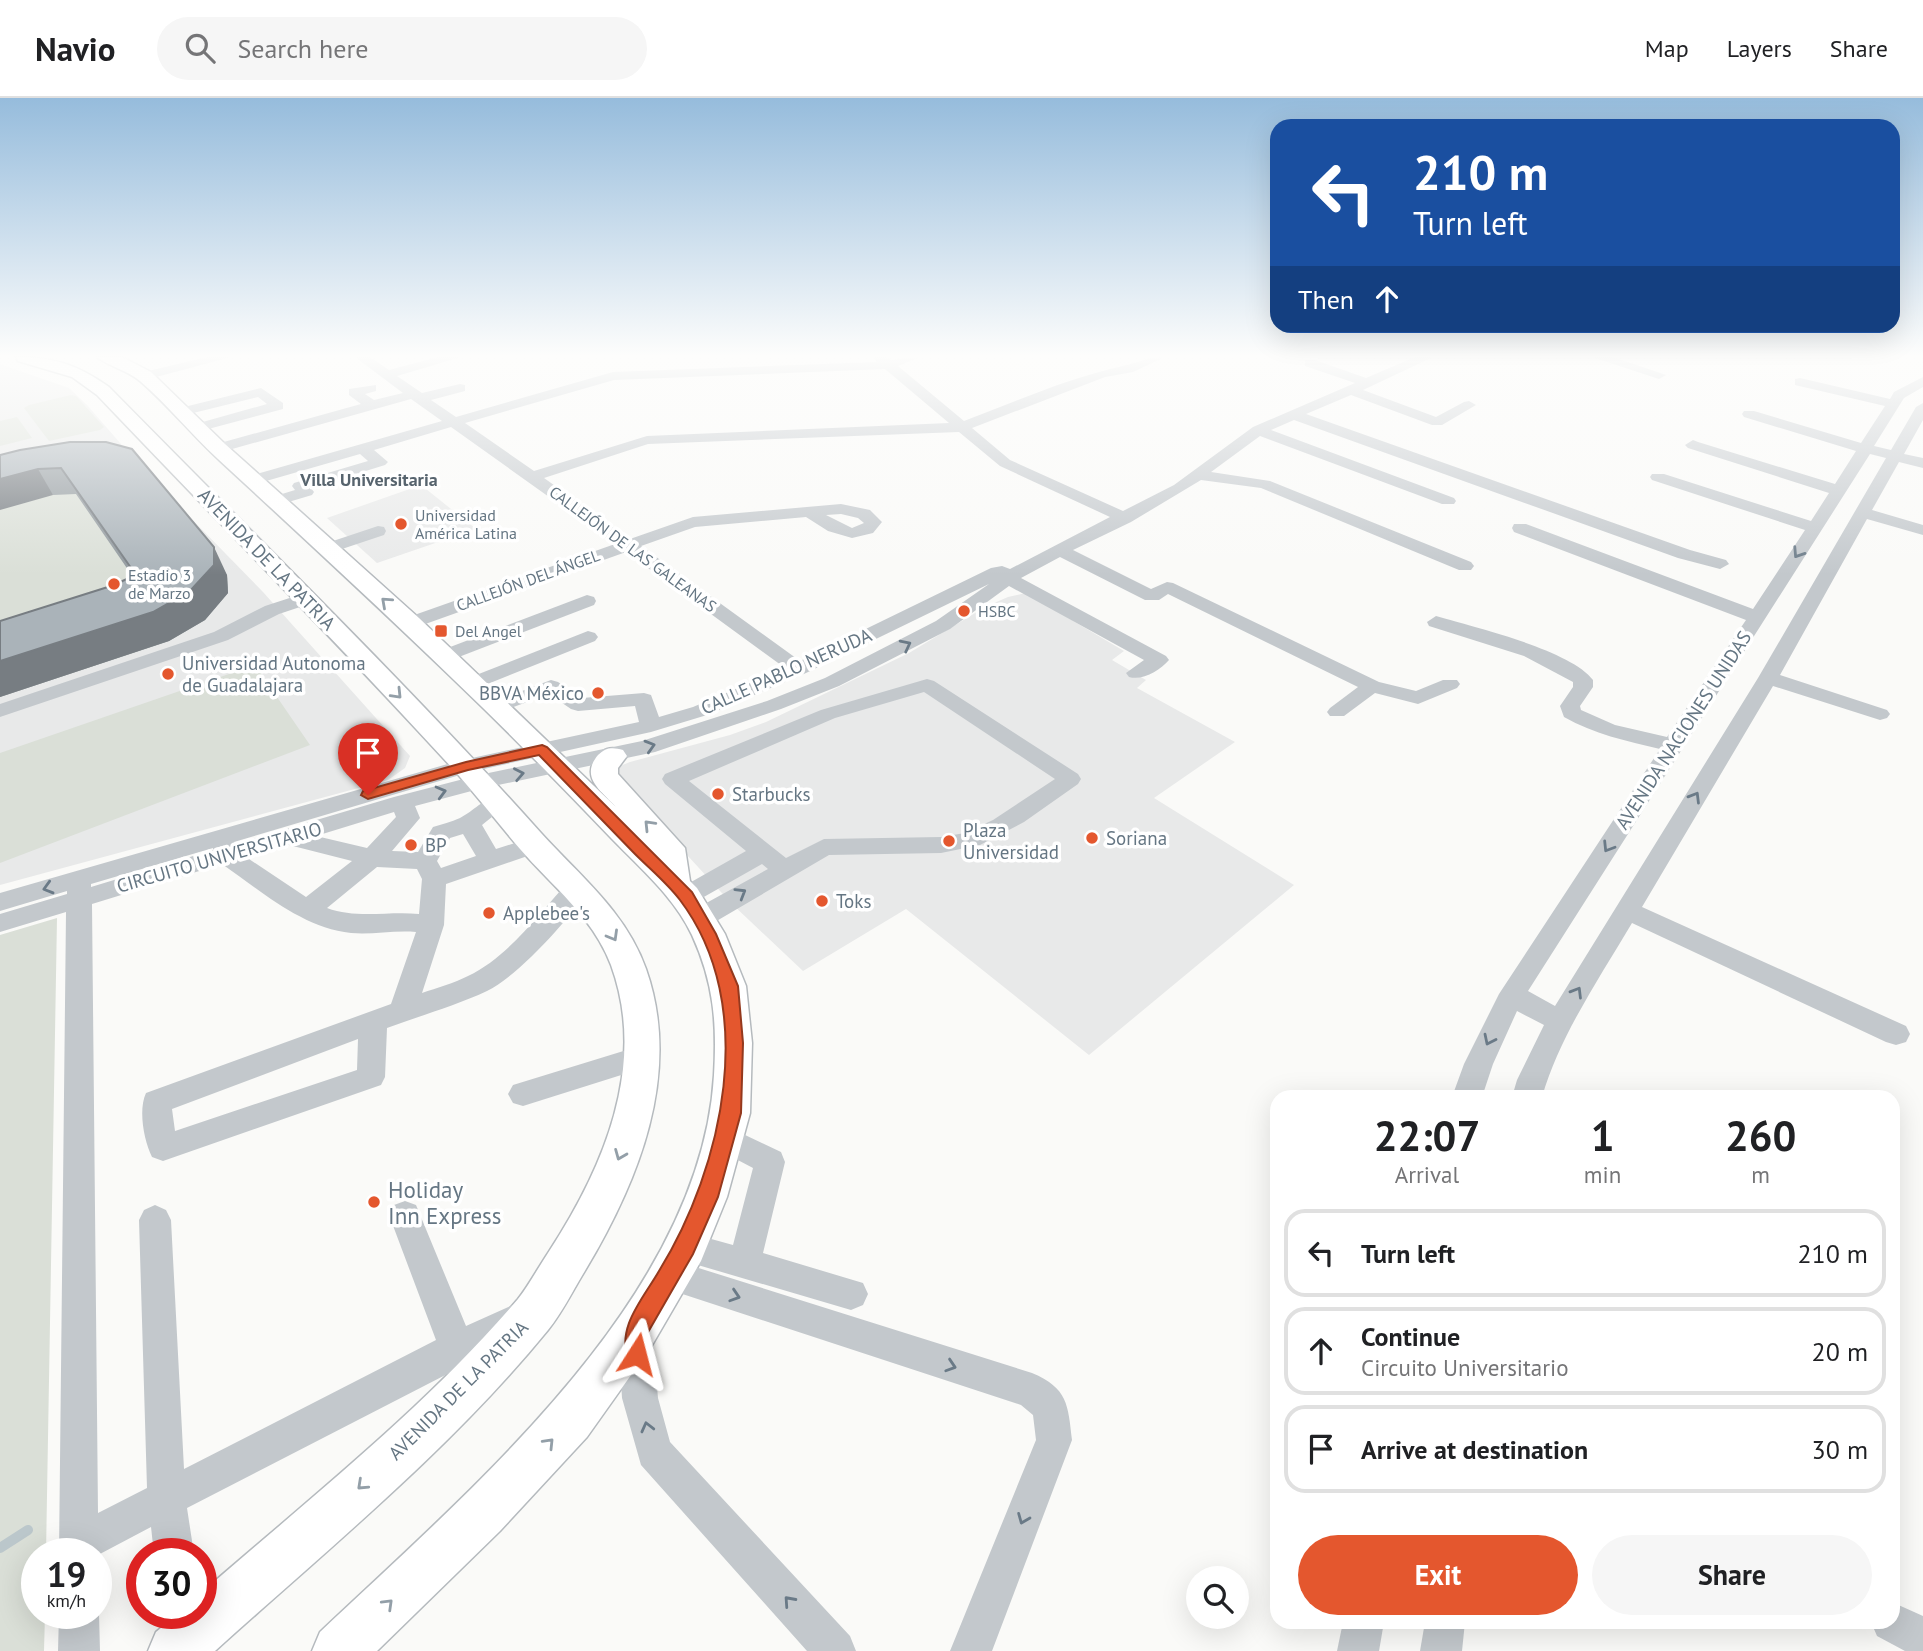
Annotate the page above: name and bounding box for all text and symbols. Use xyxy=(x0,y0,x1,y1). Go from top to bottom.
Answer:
search box xyxy=(157,17,647,80)
text: Navio xyxy=(35,27,115,70)
icon: search xyxy=(181,29,219,67)
text: Search here xyxy=(237,32,369,65)
text: Map xyxy=(1645,33,1689,64)
text: Layers xyxy=(1727,33,1792,64)
text: Share xyxy=(1830,33,1888,64)
text: 210 m xyxy=(1413,140,1548,204)
icon: left xyxy=(1298,147,1389,238)
text: Turn left xyxy=(1413,202,1528,244)
icon: ahead xyxy=(1368,280,1406,318)
text: Then xyxy=(1298,283,1354,316)
district label: Villa Universitaria xyxy=(299,468,438,491)
street label: CALLEJÓN DE LAS GALEANAS xyxy=(546,482,720,616)
street label: AVENIDA DE LA PATRIA xyxy=(193,483,341,635)
place label: Universidad América Latina xyxy=(415,505,517,543)
marker: Universidad América Latina xyxy=(393,516,409,532)
street label: CALLEJÓN DEL ÁNGEL xyxy=(454,545,602,615)
one-way arrow xyxy=(1793,545,1806,558)
place label: Estadio 3 de Marzo xyxy=(128,565,191,603)
marker: Estadio 3 de Marzo xyxy=(106,576,122,592)
one-way arrow xyxy=(381,598,394,610)
place label: HSBC xyxy=(978,601,1016,621)
marker: HSBC xyxy=(956,603,972,619)
place label: Del Angel xyxy=(455,621,522,641)
marker: Del Angel xyxy=(433,623,449,639)
street label: CALLE PABLO NERUDA xyxy=(697,623,875,719)
street label: AVENIDA NACIONES UNIDAS xyxy=(1610,626,1756,834)
one-way arrow xyxy=(899,640,912,654)
place label: Universidad Autonoma de Guadalajara xyxy=(182,651,366,697)
marker: Universidad Autonoma de Guadalajara xyxy=(160,666,176,682)
place label: BBVA México xyxy=(479,681,584,705)
marker: BBVA México xyxy=(590,685,606,701)
one-way arrow xyxy=(388,686,401,699)
pin xyxy=(338,723,398,795)
icon: arrive xyxy=(349,734,387,772)
one-way arrow xyxy=(643,740,655,755)
one-way arrow xyxy=(513,768,525,783)
place label: Starbucks xyxy=(732,782,811,806)
one-way arrow xyxy=(435,786,447,800)
marker: Starbucks xyxy=(710,786,726,802)
one-way arrow xyxy=(1687,792,1700,805)
street label: CIRCUITO UNIVERSITARIO xyxy=(114,816,324,898)
place label: Plaza Universidad xyxy=(963,818,1059,864)
one-way arrow xyxy=(645,820,658,833)
place label: Soriana xyxy=(1106,826,1167,850)
marker: Soriana xyxy=(1084,830,1100,846)
place label: BP xyxy=(425,833,447,857)
marker: Plaza Universidad xyxy=(941,833,957,849)
marker: BP xyxy=(403,837,419,853)
one-way arrow xyxy=(1603,839,1616,852)
one-way arrow xyxy=(42,880,54,895)
one-way arrow xyxy=(734,888,747,901)
place label: Toks xyxy=(836,889,871,913)
marker: Toks xyxy=(814,893,830,909)
place label: Applebee's xyxy=(503,901,590,925)
marker: Applebee's xyxy=(481,905,497,921)
one-way arrow xyxy=(605,929,618,942)
one-way arrow xyxy=(1569,986,1582,999)
one-way arrow xyxy=(1483,1033,1497,1045)
text: 22:07 xyxy=(1374,1108,1480,1163)
text: 1 xyxy=(1591,1108,1614,1163)
text: 260 xyxy=(1725,1108,1796,1163)
one-way arrow xyxy=(615,1149,629,1161)
text: Arrival xyxy=(1395,1160,1459,1189)
text: min xyxy=(1584,1160,1621,1189)
text: m xyxy=(1751,1160,1770,1189)
place label: Holiday Inn Express xyxy=(388,1175,501,1230)
marker: Holiday Inn Express xyxy=(366,1194,382,1210)
icon: left xyxy=(1302,1234,1340,1272)
text: Turn left xyxy=(1361,1237,1455,1270)
text: 210 m xyxy=(1797,1237,1868,1270)
one-way arrow xyxy=(728,1288,740,1302)
street label: AVENIDA DE LA PATRIA xyxy=(383,1315,533,1465)
position arrow xyxy=(600,1317,674,1391)
text: Continue xyxy=(1361,1320,1460,1353)
icon: ahead xyxy=(1302,1332,1340,1370)
text: 20 m xyxy=(1812,1335,1868,1368)
text: Circuito Universitario xyxy=(1361,1353,1569,1382)
one-way arrow xyxy=(944,1358,957,1372)
one-way arrow xyxy=(641,1421,655,1433)
icon: arrive xyxy=(1302,1430,1340,1468)
text: Arrive at destination xyxy=(1361,1433,1588,1466)
text: 30 m xyxy=(1812,1433,1868,1466)
one-way arrow xyxy=(541,1438,553,1451)
one-way arrow xyxy=(357,1477,370,1490)
one-way arrow xyxy=(1018,1512,1032,1524)
button: Exit xyxy=(1298,1535,1578,1615)
button: Share xyxy=(1592,1535,1872,1615)
speed limit sign: 30 xyxy=(126,1538,217,1629)
text: 19 xyxy=(47,1551,86,1597)
map controls xyxy=(1186,1566,1249,1629)
button: search xyxy=(1186,1566,1249,1629)
text: km/h xyxy=(47,1589,86,1612)
one-way arrow xyxy=(785,1596,798,1609)
one-way arrow xyxy=(380,1599,393,1612)

